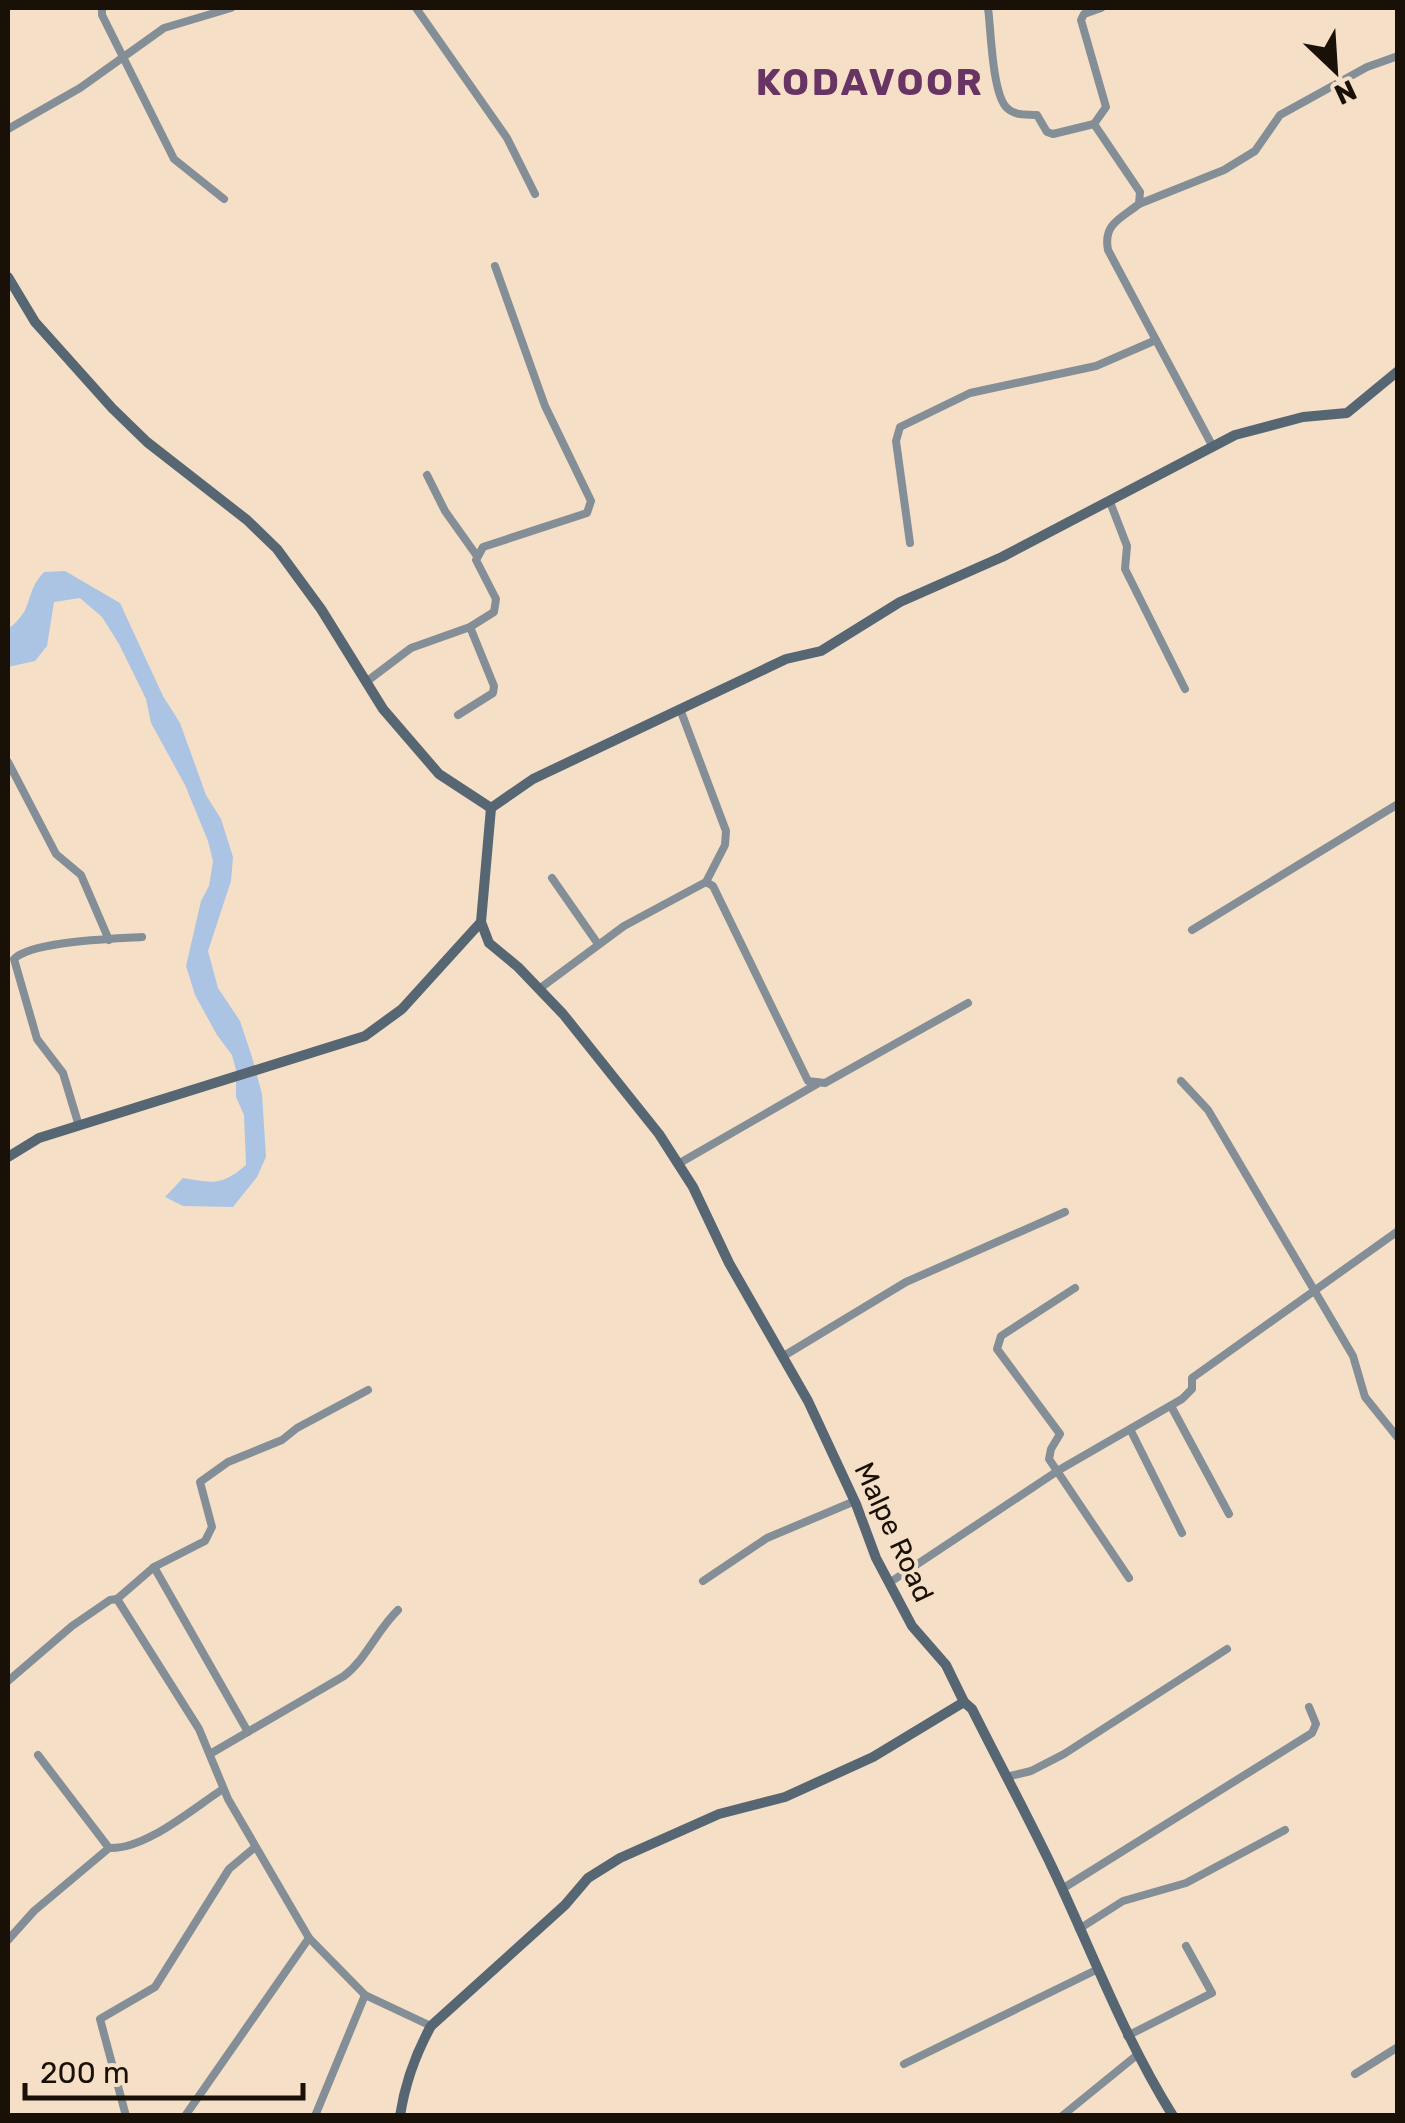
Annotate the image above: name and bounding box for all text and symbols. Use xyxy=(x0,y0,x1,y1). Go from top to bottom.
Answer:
north arrow xyxy=(1285,20,1385,120)
district label: KODAVOOR xyxy=(756,59,984,105)
text: N xyxy=(1329,73,1361,111)
street label: Malpe Road xyxy=(847,1457,941,1607)
scale bar xyxy=(25,2038,302,2100)
text: 200 m xyxy=(40,2055,130,2091)

